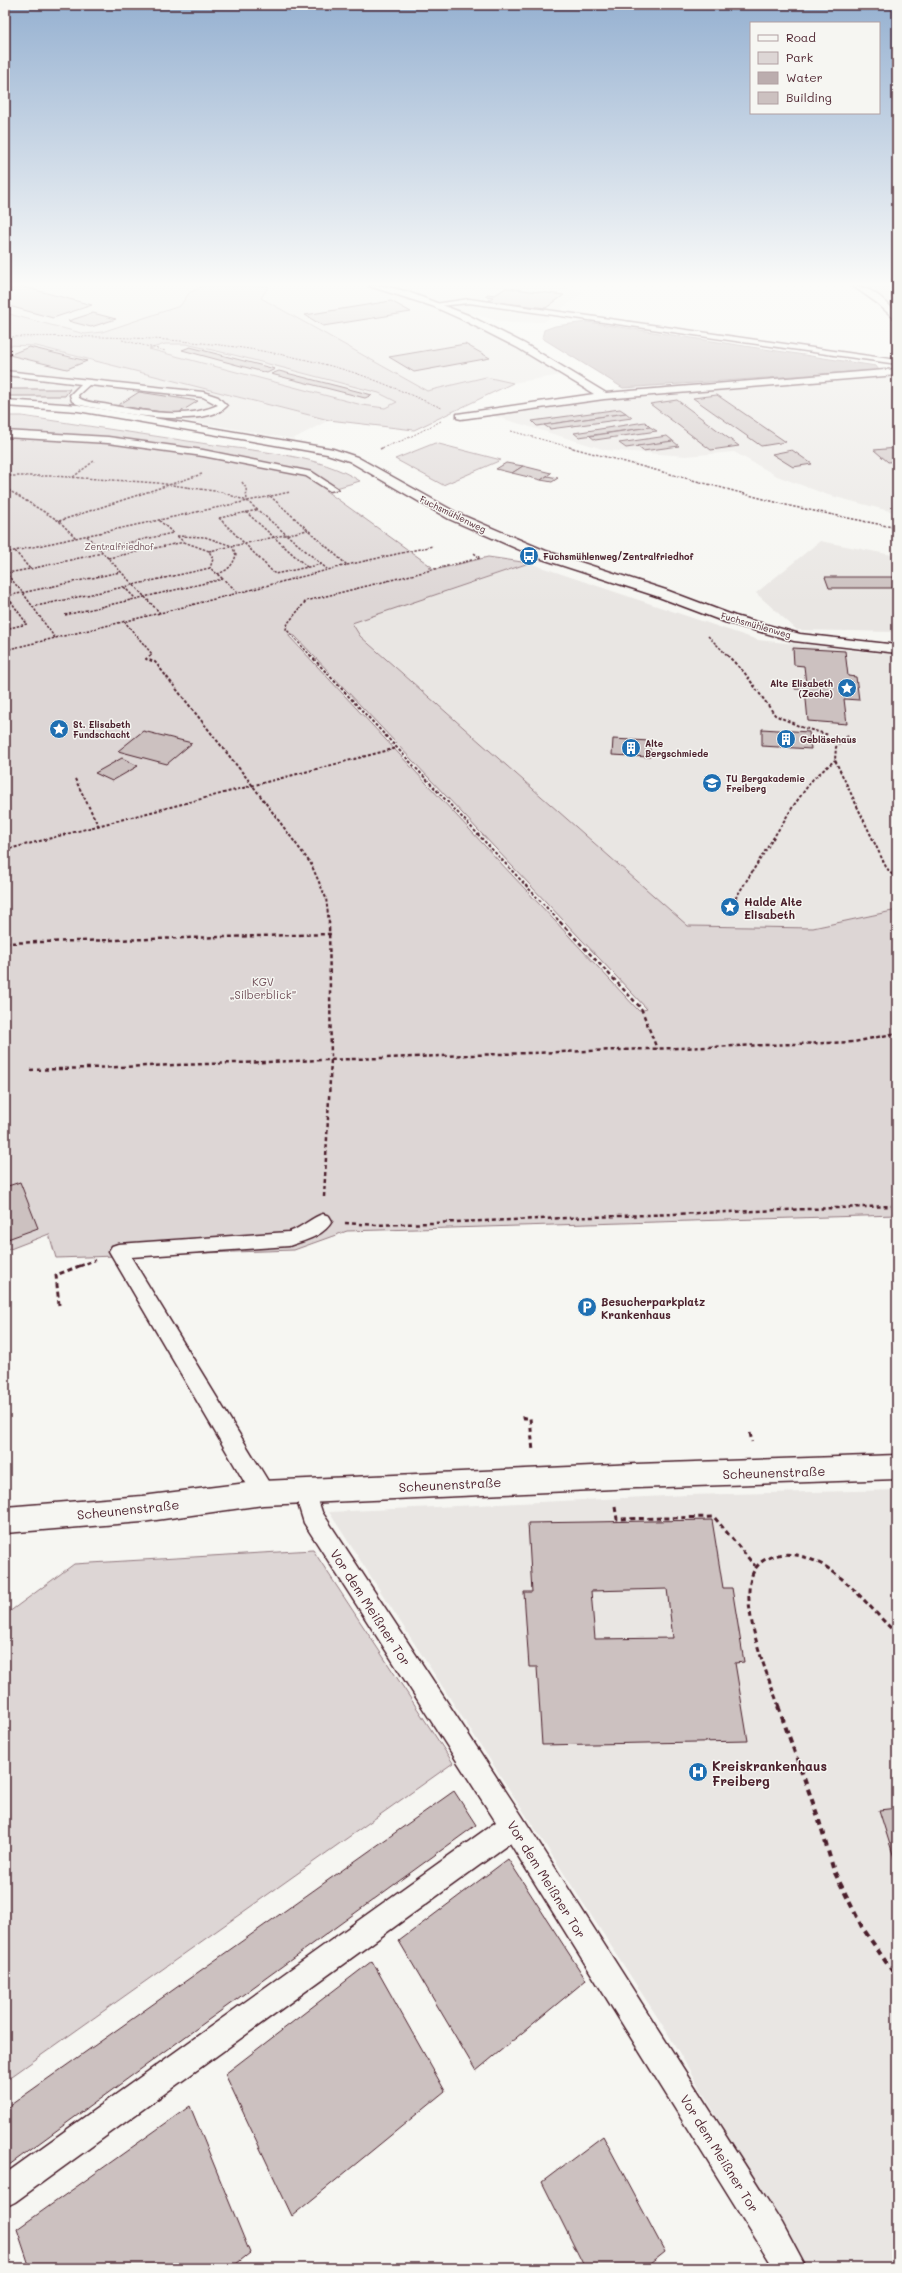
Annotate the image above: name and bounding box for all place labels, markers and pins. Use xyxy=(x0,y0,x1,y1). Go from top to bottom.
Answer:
bus stop icon: Fuchsmühlenweg/Zentralfriedhof xyxy=(518,545,540,567)
place label: Fuchsmühlenweg/Zentralfriedhof xyxy=(543,551,693,562)
place icon: Alte Elisabeth (Zeche) xyxy=(836,677,858,699)
place label: Alte Elisabeth (Zeche) xyxy=(770,678,833,699)
place icon: St. Elisabeth Fundschacht xyxy=(48,718,70,740)
place label: St. Elisabeth Fundschacht xyxy=(73,719,130,740)
building icon: Gebläsehaus xyxy=(775,728,797,750)
place label: Gebläsehaus xyxy=(800,734,857,745)
building icon: Alte Bergschmiede xyxy=(620,737,642,759)
place label: Alte Bergschmiede xyxy=(645,738,708,759)
school or university icon: TU Bergakademie Freiberg xyxy=(701,772,723,794)
place label: TU Bergakademie Freiberg xyxy=(726,773,805,794)
place label: Halde Alte Elisabeth xyxy=(744,894,803,922)
place icon: Halde Alte Elisabeth xyxy=(719,896,741,918)
place label: Besucherparkplatz Krankenhaus xyxy=(601,1294,705,1322)
parking icon: Besucherparkplatz Krankenhaus xyxy=(576,1296,598,1318)
place label: Kreiskrankenhaus Freiberg xyxy=(712,1757,827,1789)
hospital icon: Kreiskrankenhaus Freiberg xyxy=(687,1761,709,1783)

